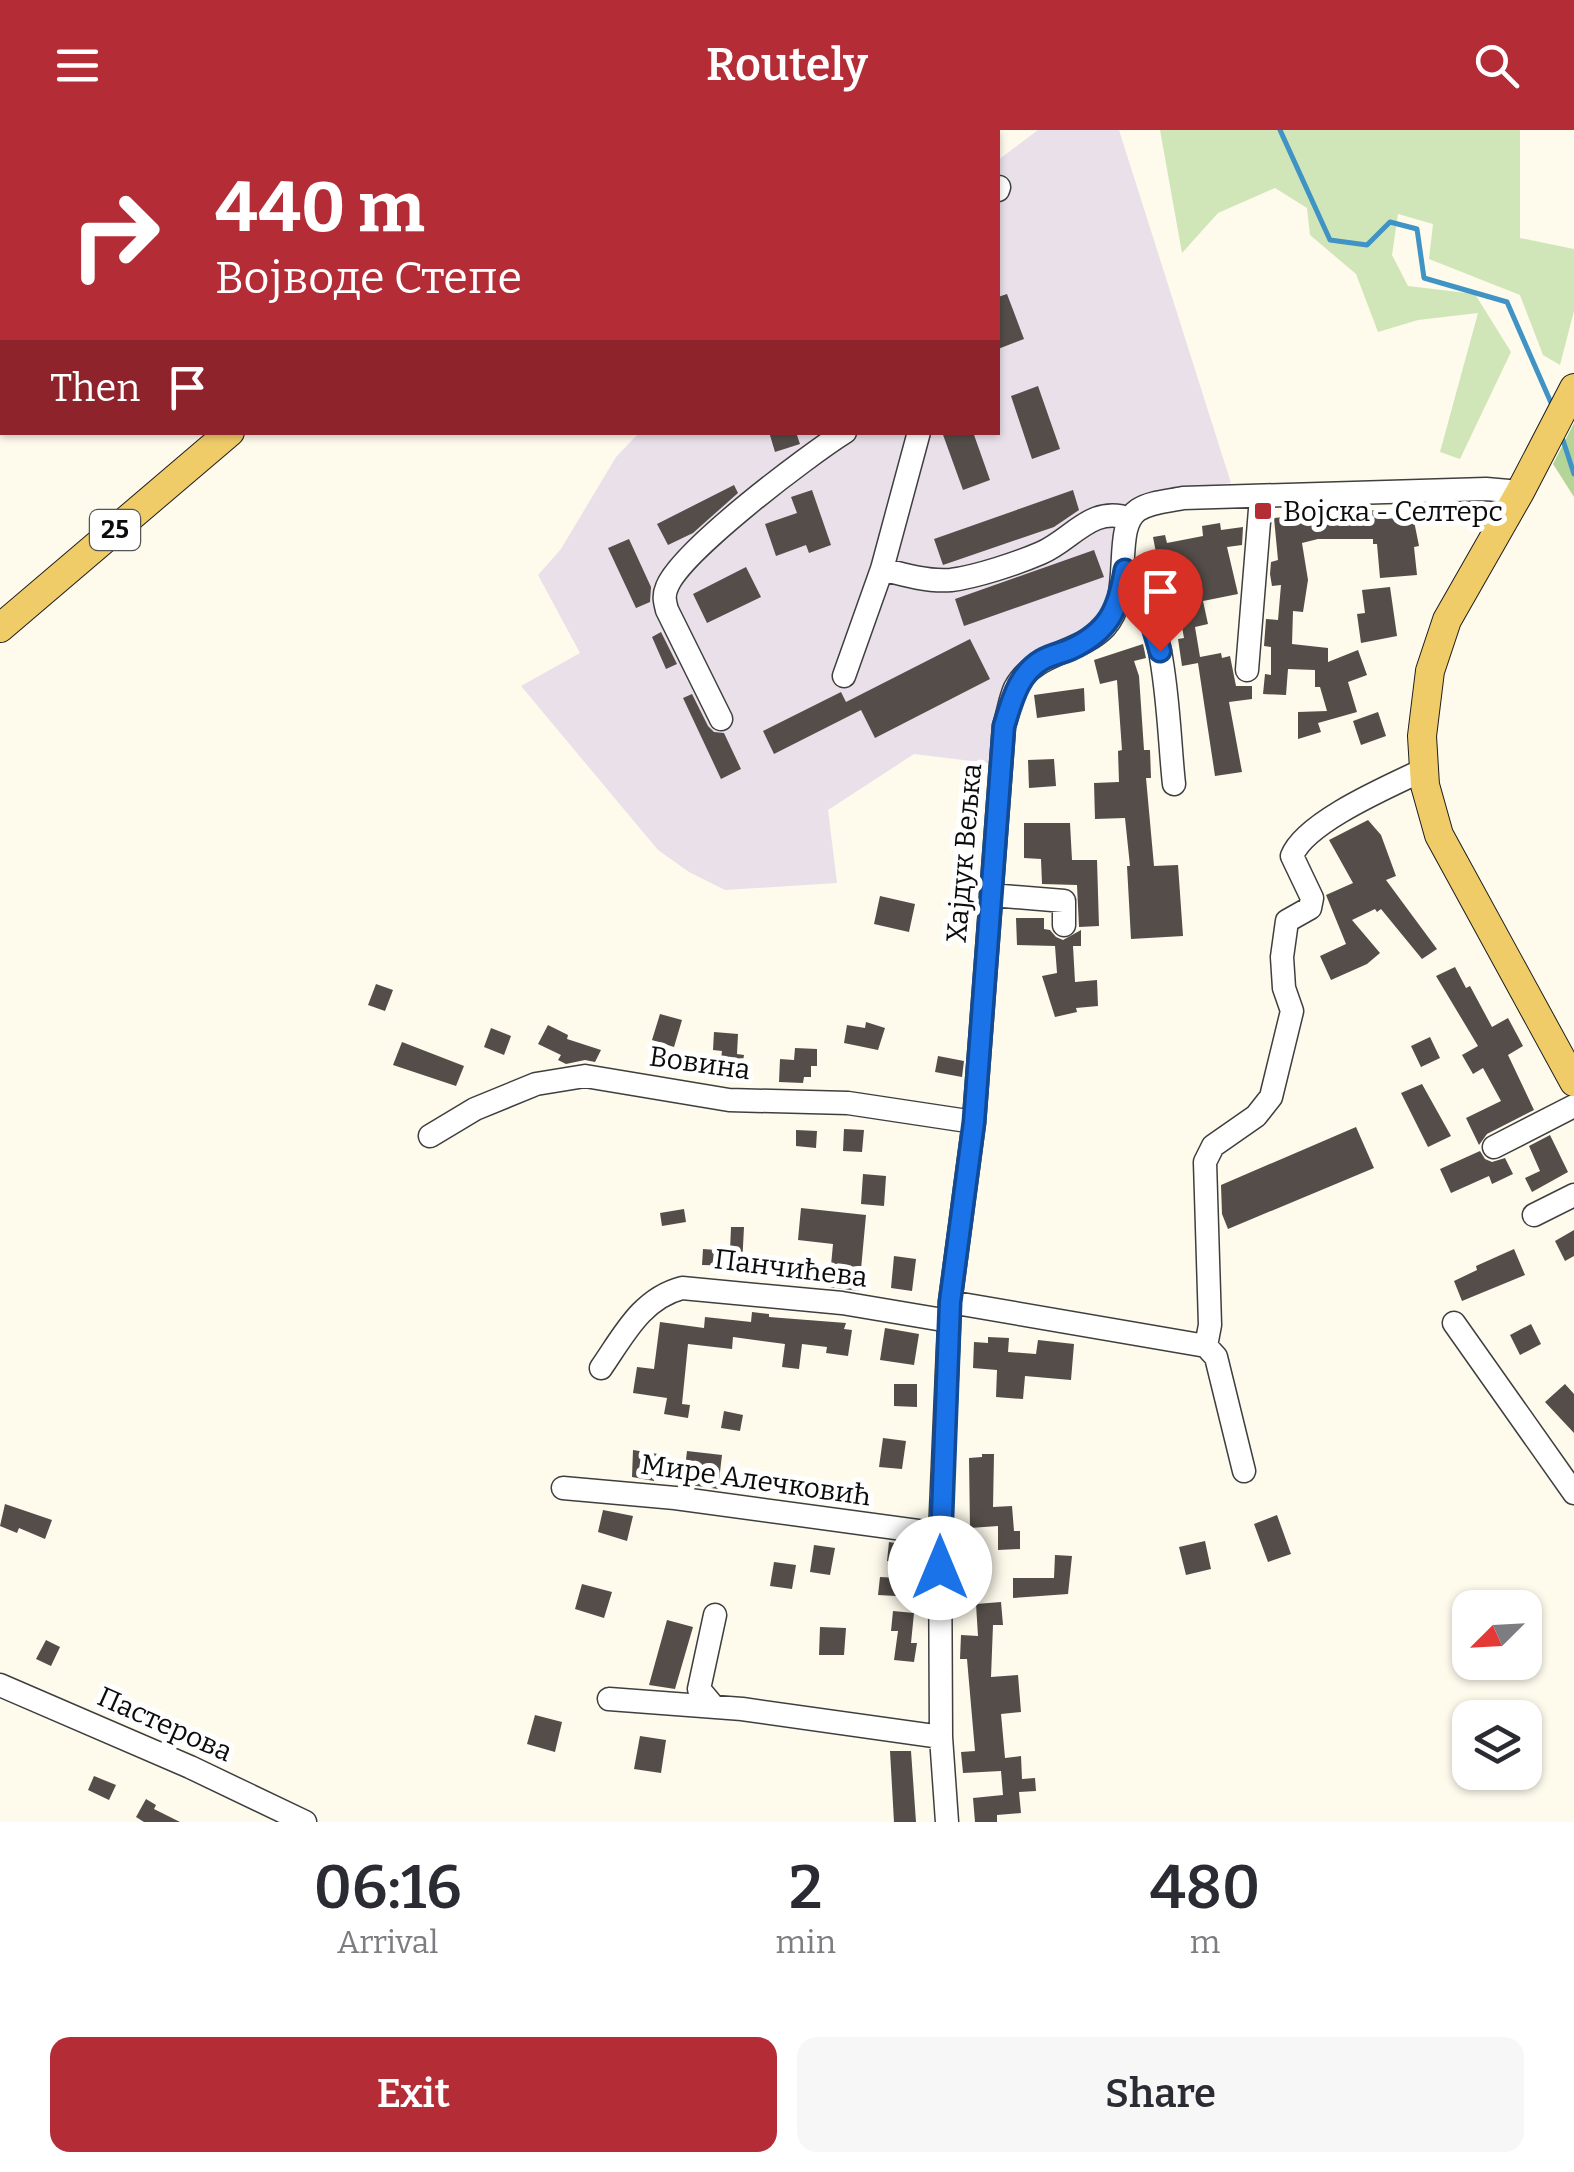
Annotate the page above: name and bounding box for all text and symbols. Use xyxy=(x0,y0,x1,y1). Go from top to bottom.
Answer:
icon: menu xyxy=(50,38,105,93)
text: Routely xyxy=(706,38,868,92)
icon: search xyxy=(1469,38,1524,93)
text: 440 m xyxy=(215,166,425,250)
icon: right xyxy=(50,170,180,300)
text: Војводе Степе xyxy=(215,251,522,305)
icon: arrive xyxy=(160,360,215,415)
text: Then xyxy=(50,365,140,411)
place label: Војска - Селтерс xyxy=(1283,495,1503,528)
marker: Војска - Селтерс xyxy=(1252,500,1274,522)
road number: 25 xyxy=(90,510,140,550)
pin xyxy=(1118,549,1203,652)
icon: arrive xyxy=(1133,564,1188,619)
street label: Хајдук Вељка xyxy=(940,762,988,944)
street label: Вовина xyxy=(647,1040,753,1086)
street label: Панчићева xyxy=(712,1242,870,1294)
street label: Мире Алечковић xyxy=(639,1448,873,1512)
position arrow xyxy=(888,1516,992,1620)
north arrow xyxy=(1452,1590,1542,1680)
map controls xyxy=(1452,1590,1542,1790)
street label: Пастерова xyxy=(93,1680,237,1768)
button: layers xyxy=(1452,1700,1542,1790)
text: 06:16 xyxy=(314,1852,462,1924)
text: 2 xyxy=(789,1852,822,1924)
text: 480 xyxy=(1150,1852,1260,1924)
text: Arrival xyxy=(337,1923,438,1961)
text: min xyxy=(776,1923,836,1961)
text: m xyxy=(1190,1923,1220,1961)
button: Exit xyxy=(50,2037,777,2152)
button: Share xyxy=(797,2037,1524,2152)

